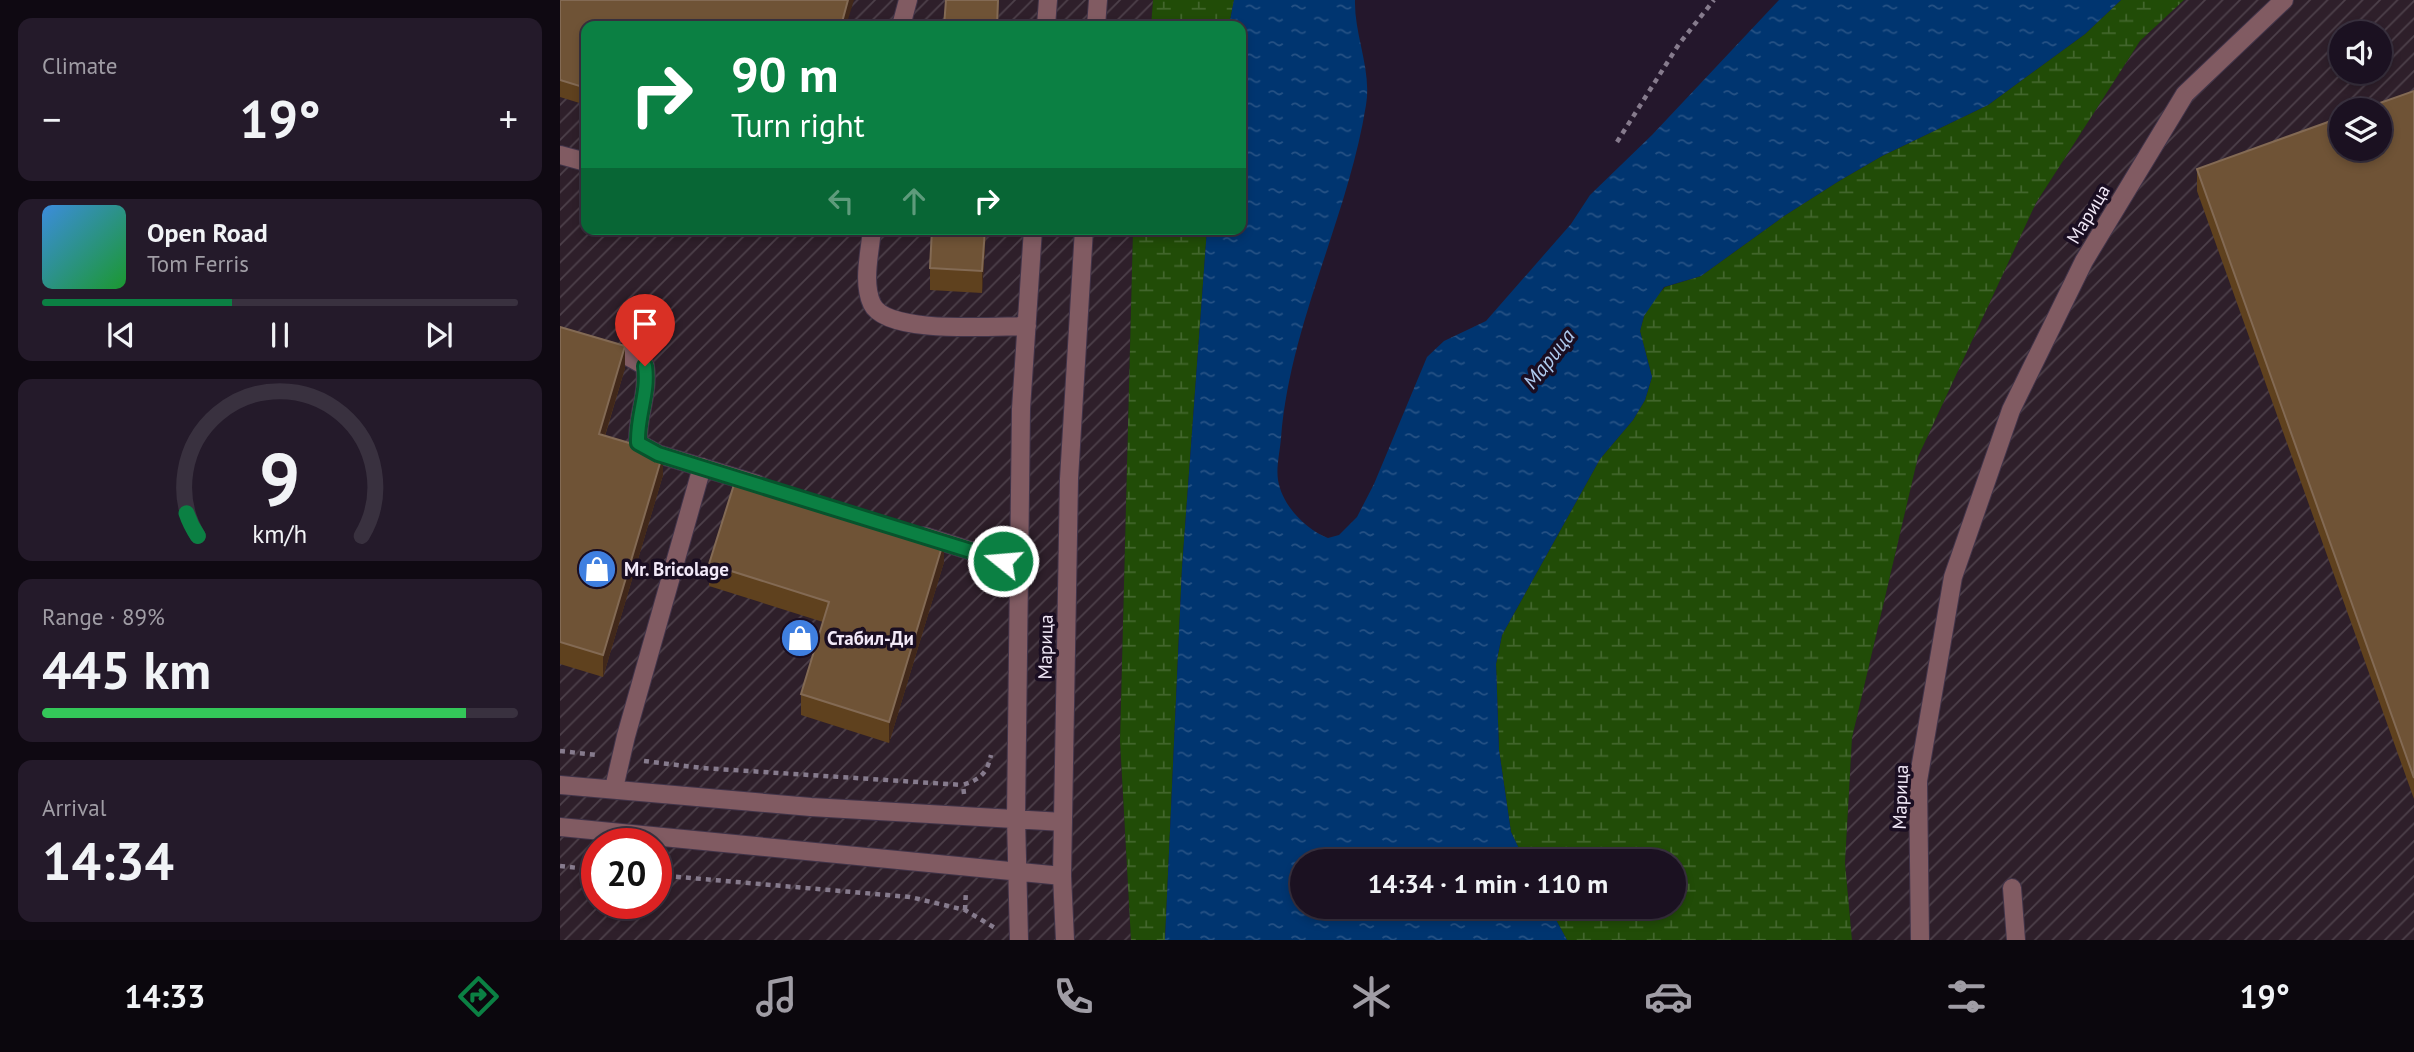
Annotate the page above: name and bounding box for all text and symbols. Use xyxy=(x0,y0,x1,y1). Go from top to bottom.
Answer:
map controls xyxy=(2329,21,2392,161)
button: sound xyxy=(2329,21,2392,84)
text: 90 m xyxy=(731,42,838,106)
icon: right xyxy=(616,49,707,140)
text: Climate xyxy=(42,51,117,80)
text: 19° xyxy=(239,85,321,152)
text: − xyxy=(42,94,61,143)
text: + xyxy=(499,94,518,143)
button: layers xyxy=(2329,98,2392,161)
text: Turn right xyxy=(731,104,865,146)
street label: Марица xyxy=(2061,180,2115,248)
icon: left xyxy=(822,182,860,220)
icon: ahead xyxy=(895,182,933,220)
icon: right xyxy=(968,182,1006,220)
text: Open Road xyxy=(147,216,268,249)
text: Tom Ferris xyxy=(147,249,249,278)
pin xyxy=(615,294,675,366)
icon: arrive xyxy=(626,305,664,343)
icon: previous xyxy=(102,316,140,354)
icon: pause xyxy=(261,316,299,354)
icon: next xyxy=(420,316,458,354)
water label: Марица xyxy=(1517,323,1581,394)
text: 9 xyxy=(259,432,301,526)
text: km/h xyxy=(253,518,307,550)
position arrow xyxy=(966,524,1040,598)
shop icon: Mr. Bricolage xyxy=(576,548,618,590)
place label: Mr. Bricolage xyxy=(624,557,729,581)
text: Range · 89% xyxy=(42,602,165,631)
street label: Марица xyxy=(1032,614,1058,680)
shop icon: Стабил-Ди xyxy=(779,617,821,659)
place label: Стабил-Ди xyxy=(827,626,914,650)
text: 445 km xyxy=(42,636,211,703)
street label: Марица xyxy=(1887,764,1913,830)
text: Arrival xyxy=(42,793,106,822)
text: 14:34 xyxy=(42,827,174,894)
speed limit sign: 20 xyxy=(581,828,672,919)
text: 14:34 · 1 min · 110 m xyxy=(1368,867,1608,900)
icon: directions xyxy=(454,972,503,1021)
icon: music xyxy=(752,972,801,1021)
icon: phone xyxy=(1049,972,1098,1021)
icon: climate xyxy=(1347,972,1396,1021)
icon: car xyxy=(1644,972,1693,1021)
icon: filters xyxy=(1942,972,1991,1021)
text: 14:33 xyxy=(124,975,205,1017)
text: 19° xyxy=(2239,975,2290,1017)

